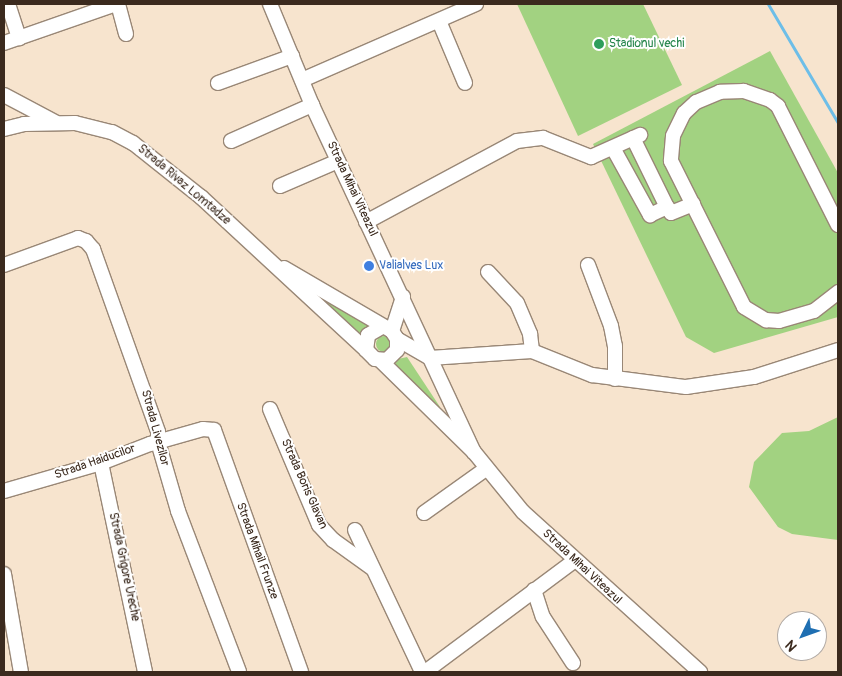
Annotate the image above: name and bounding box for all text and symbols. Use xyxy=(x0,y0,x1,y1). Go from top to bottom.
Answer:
place label: Stadionul vechi xyxy=(609,37,684,51)
marker: Stadionul vechi xyxy=(593,38,605,50)
street label: Strada Mihai Viteazul xyxy=(324,139,380,239)
street label: Strada Rivaz Lomtadze xyxy=(135,142,233,228)
place label: Valialves Lux xyxy=(379,259,443,273)
marker: Valialves Lux xyxy=(363,260,375,272)
street label: Strada Livezilor xyxy=(138,388,172,468)
street label: Strada Boris Glavan xyxy=(278,437,330,531)
street label: Strada Haiducilor xyxy=(53,441,137,483)
street label: Strada Mihail Frunze xyxy=(233,501,281,601)
street label: Strada Grigore Ureche xyxy=(105,511,143,623)
street label: Strada Mihai Viteazul xyxy=(539,527,625,607)
north arrow xyxy=(777,611,827,661)
text: N xyxy=(782,636,801,655)

